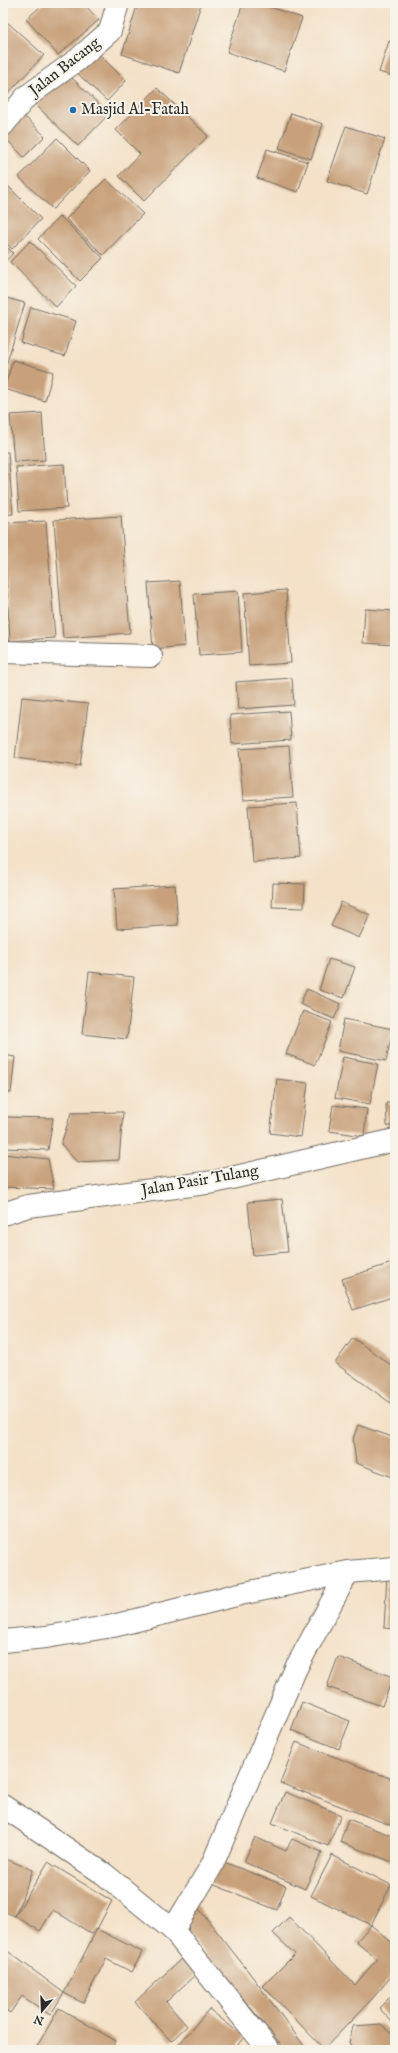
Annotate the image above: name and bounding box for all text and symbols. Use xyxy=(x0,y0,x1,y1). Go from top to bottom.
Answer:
street label: Jalan Bacang xyxy=(24,33,105,102)
place label: Masjid Al-Fatah xyxy=(81,100,189,120)
marker: Masjid Al-Fatah xyxy=(68,105,78,115)
street label: Jalan Pasir Tulang xyxy=(138,1161,261,1202)
north arrow xyxy=(22,1991,62,2031)
text: N xyxy=(32,2011,47,2028)

